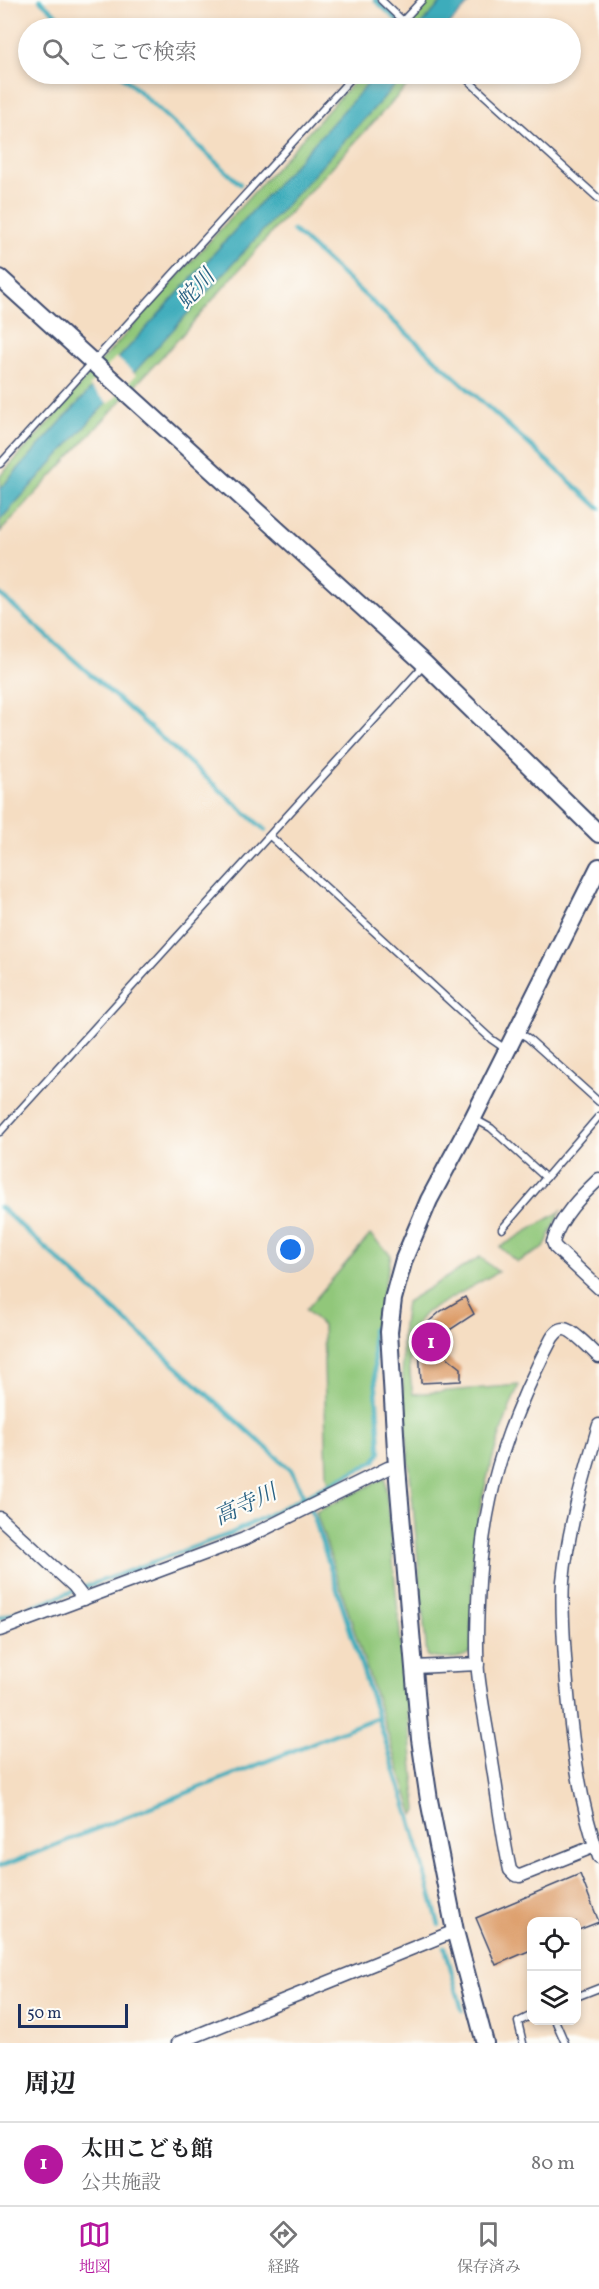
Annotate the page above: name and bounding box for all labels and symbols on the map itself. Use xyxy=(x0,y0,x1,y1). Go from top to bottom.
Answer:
water label: 蛇川 xyxy=(171,262,225,317)
your location xyxy=(276,1235,305,1264)
pin: 1 xyxy=(412,1320,450,1364)
water label: 高寺川 xyxy=(210,1477,284,1534)
scale bar xyxy=(18,2001,128,2028)

